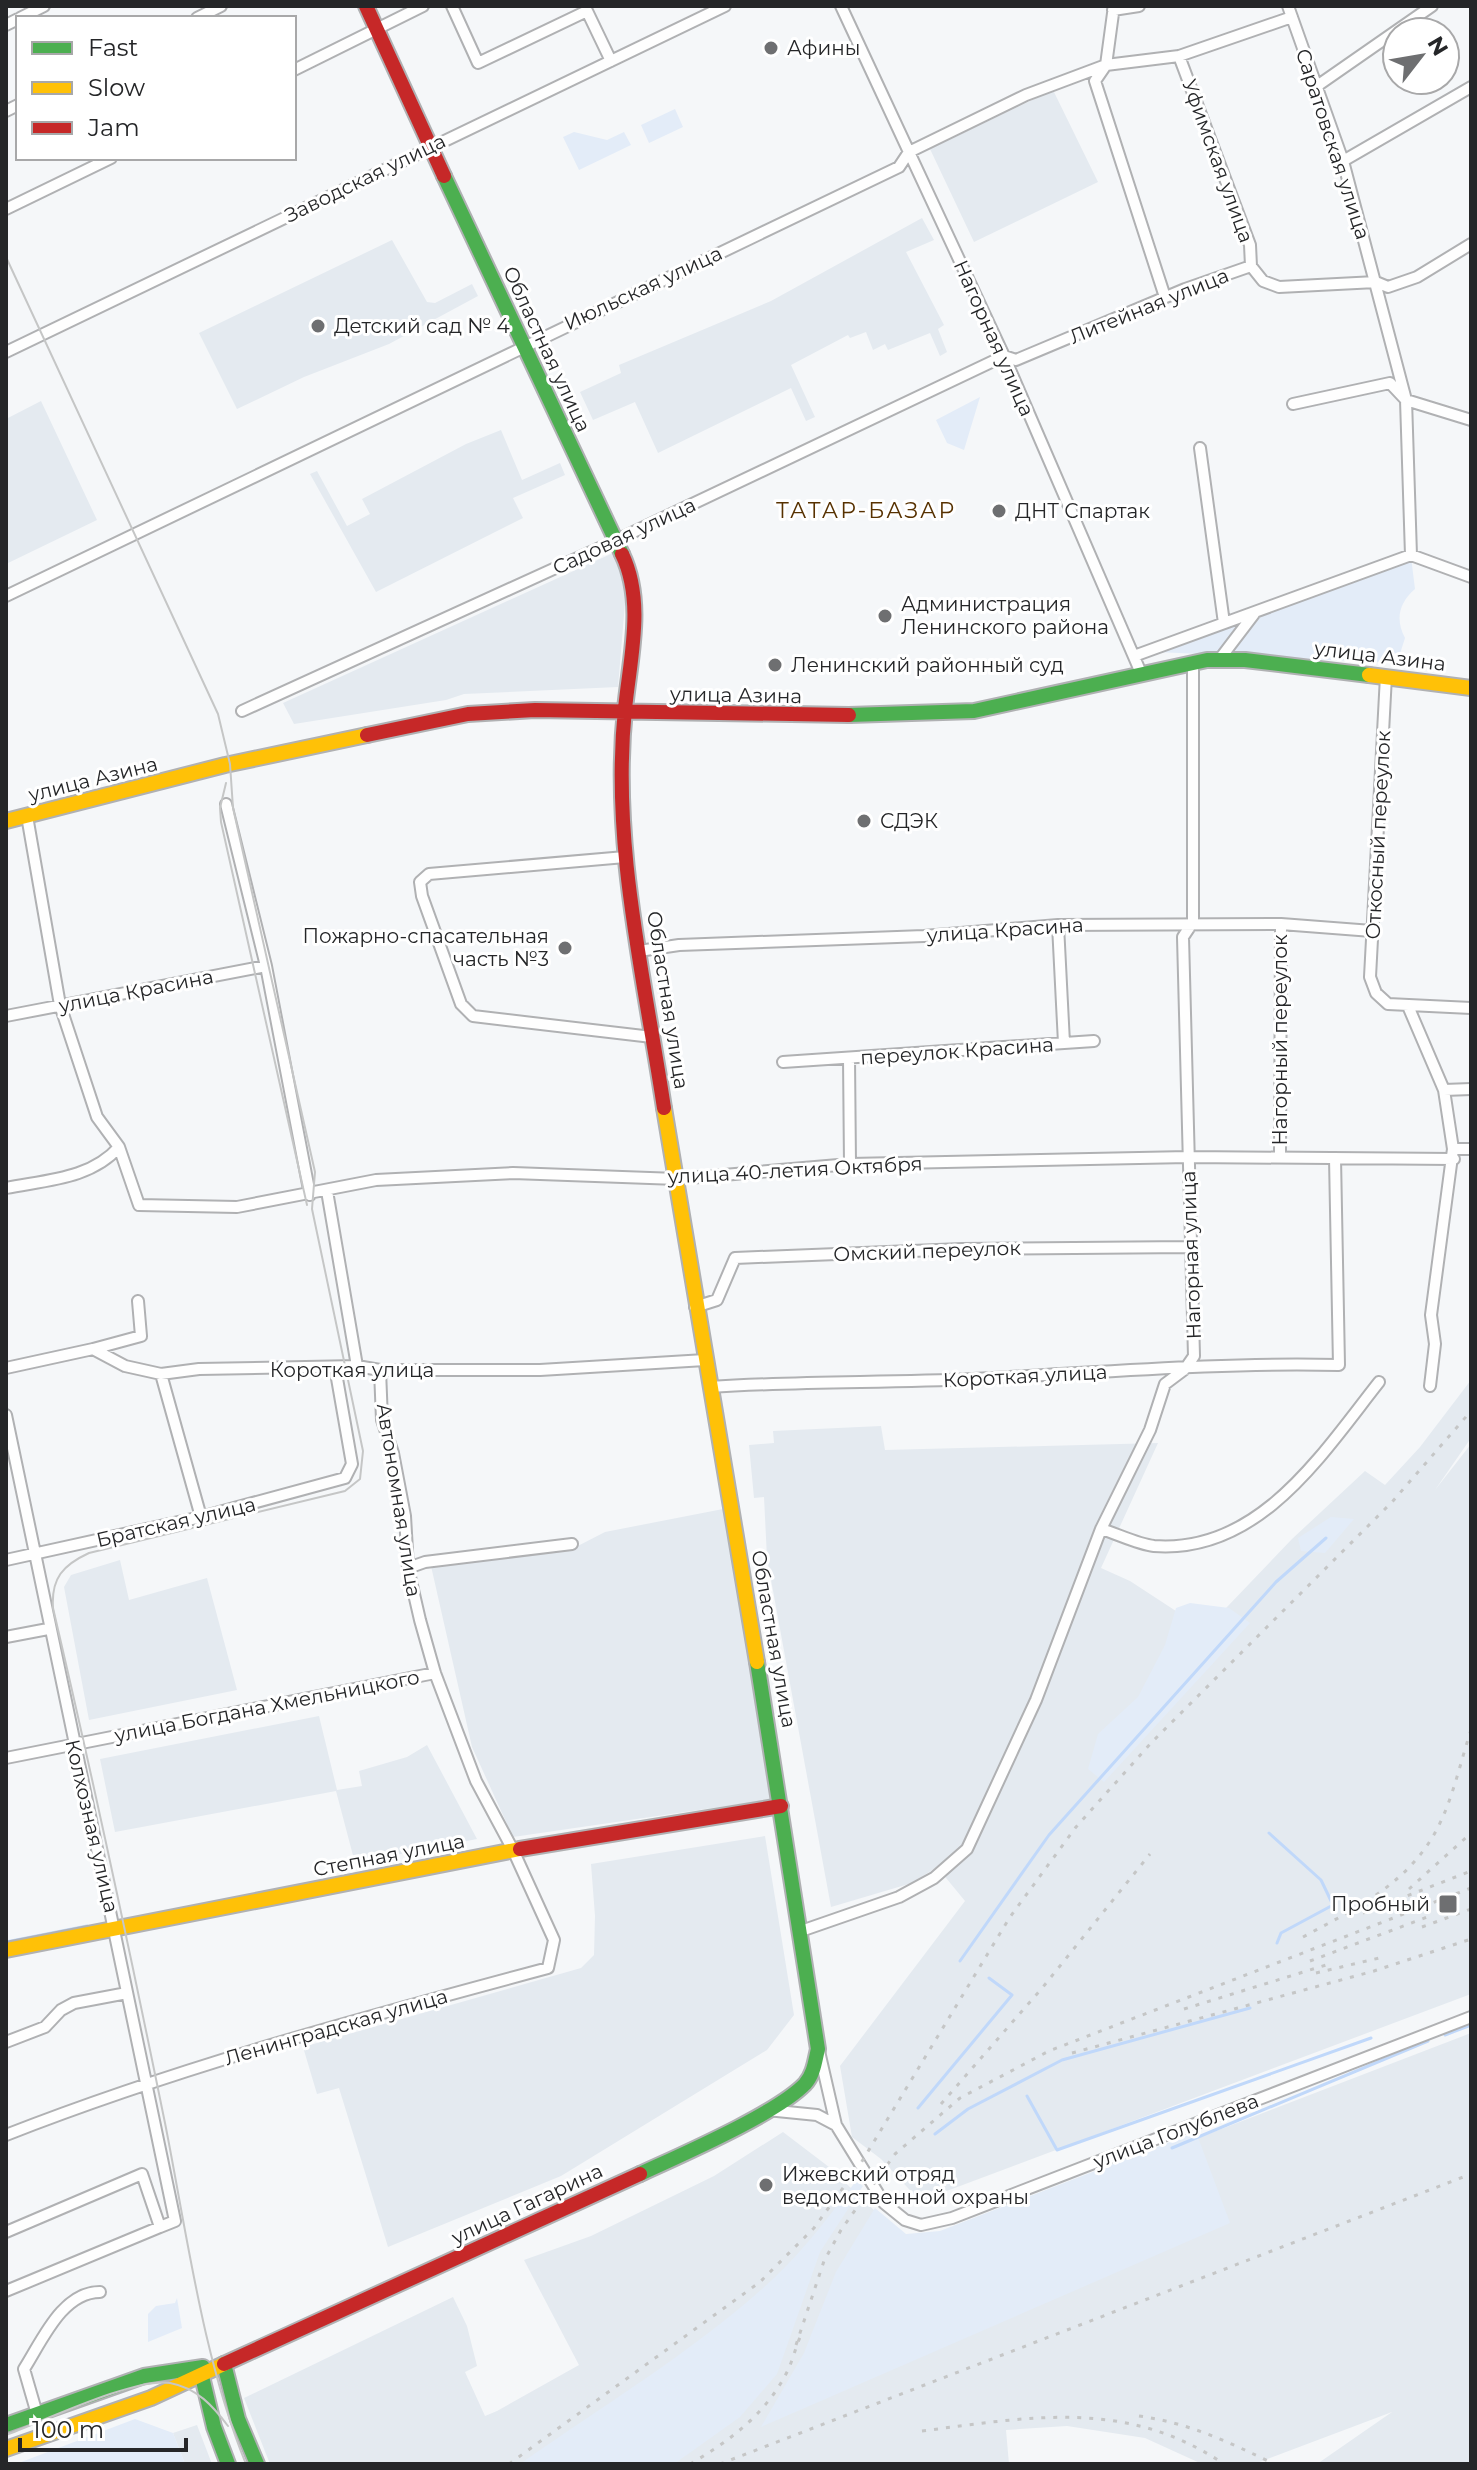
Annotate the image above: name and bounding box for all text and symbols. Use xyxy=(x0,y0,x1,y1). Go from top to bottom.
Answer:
legend xyxy=(16,16,296,160)
north arrow xyxy=(1381,16,1461,96)
text: N xyxy=(1422,31,1454,61)
text: Fast xyxy=(88,33,139,62)
place label: Афины xyxy=(787,36,860,60)
marker: Афины xyxy=(762,39,780,57)
street label: Саратовская улица xyxy=(1291,46,1375,242)
text: Slow xyxy=(88,73,145,102)
street label: Уфимская улица xyxy=(1177,76,1259,246)
text: Jam xyxy=(87,113,140,142)
street label: Заводская улица xyxy=(281,129,449,227)
street label: Июльская улица xyxy=(560,241,726,335)
street label: Нагорная улица xyxy=(949,256,1039,420)
street label: Областная улица xyxy=(498,262,596,436)
street label: Литейная улица xyxy=(1066,263,1232,349)
place label: Детский сад № 4 xyxy=(334,314,510,338)
marker: Детский сад № 4 xyxy=(309,317,327,335)
street label: Садовая улица xyxy=(549,492,699,580)
district label: ТАТАР-БАЗАР xyxy=(776,497,956,524)
place label: ДНТ Спартак xyxy=(1015,499,1150,523)
marker: ДНТ Спартак xyxy=(990,502,1008,520)
place label: Администрация Ленинского района xyxy=(901,592,1109,639)
marker: Администрация Ленинского района xyxy=(876,607,894,625)
street label: улица Азина xyxy=(1312,636,1447,676)
place label: Ленинский районный суд xyxy=(791,653,1064,677)
marker: Ленинский районный суд xyxy=(766,656,784,674)
street label: улица Азина xyxy=(669,682,802,708)
street label: Откосный переулок xyxy=(1361,730,1395,940)
street label: улица Азина xyxy=(25,751,160,807)
place label: СДЭК xyxy=(880,809,938,833)
marker: СДЭК xyxy=(855,812,873,830)
street label: Областная улица xyxy=(642,909,694,1091)
street label: улица Красина xyxy=(925,913,1084,948)
place label: Пожарно-спасательная часть №3 xyxy=(303,924,549,971)
street label: Нагорный переулок xyxy=(1268,934,1292,1146)
marker: Пожарно-спасательная часть №3 xyxy=(556,939,574,957)
street label: улица Красина xyxy=(56,964,215,1018)
street label: переулок Красина xyxy=(859,1032,1055,1070)
street label: улица 40-летия Октября xyxy=(666,1151,923,1189)
street label: Нагорная улица xyxy=(1176,1170,1206,1340)
street label: Омский переулок xyxy=(833,1236,1022,1266)
street label: Короткая улица xyxy=(270,1358,434,1382)
street label: Короткая улица xyxy=(942,1360,1108,1392)
street label: Автономная улица xyxy=(372,1401,426,1599)
street label: Братская улица xyxy=(94,1492,258,1552)
street label: Областная улица xyxy=(747,1548,801,1730)
street label: улица Богдана Хмельницкого xyxy=(111,1665,422,1748)
street label: Колхозная улица xyxy=(60,1737,124,1915)
street label: Степная улица xyxy=(311,1829,467,1881)
place label: Пробный xyxy=(1331,1892,1430,1916)
marker: Пробный xyxy=(1437,1893,1459,1915)
street label: Ленинградская улица xyxy=(222,1984,450,2070)
street label: улица Голублева xyxy=(1089,2088,1262,2174)
street label: улица Гагарина xyxy=(447,2158,606,2250)
place label: Ижевский отряд ведомственной охраны xyxy=(782,2162,1029,2209)
marker: Ижевский отряд ведомственной охраны xyxy=(757,2176,775,2194)
scale bar xyxy=(20,2402,186,2452)
text: 100 m xyxy=(32,2415,104,2444)

